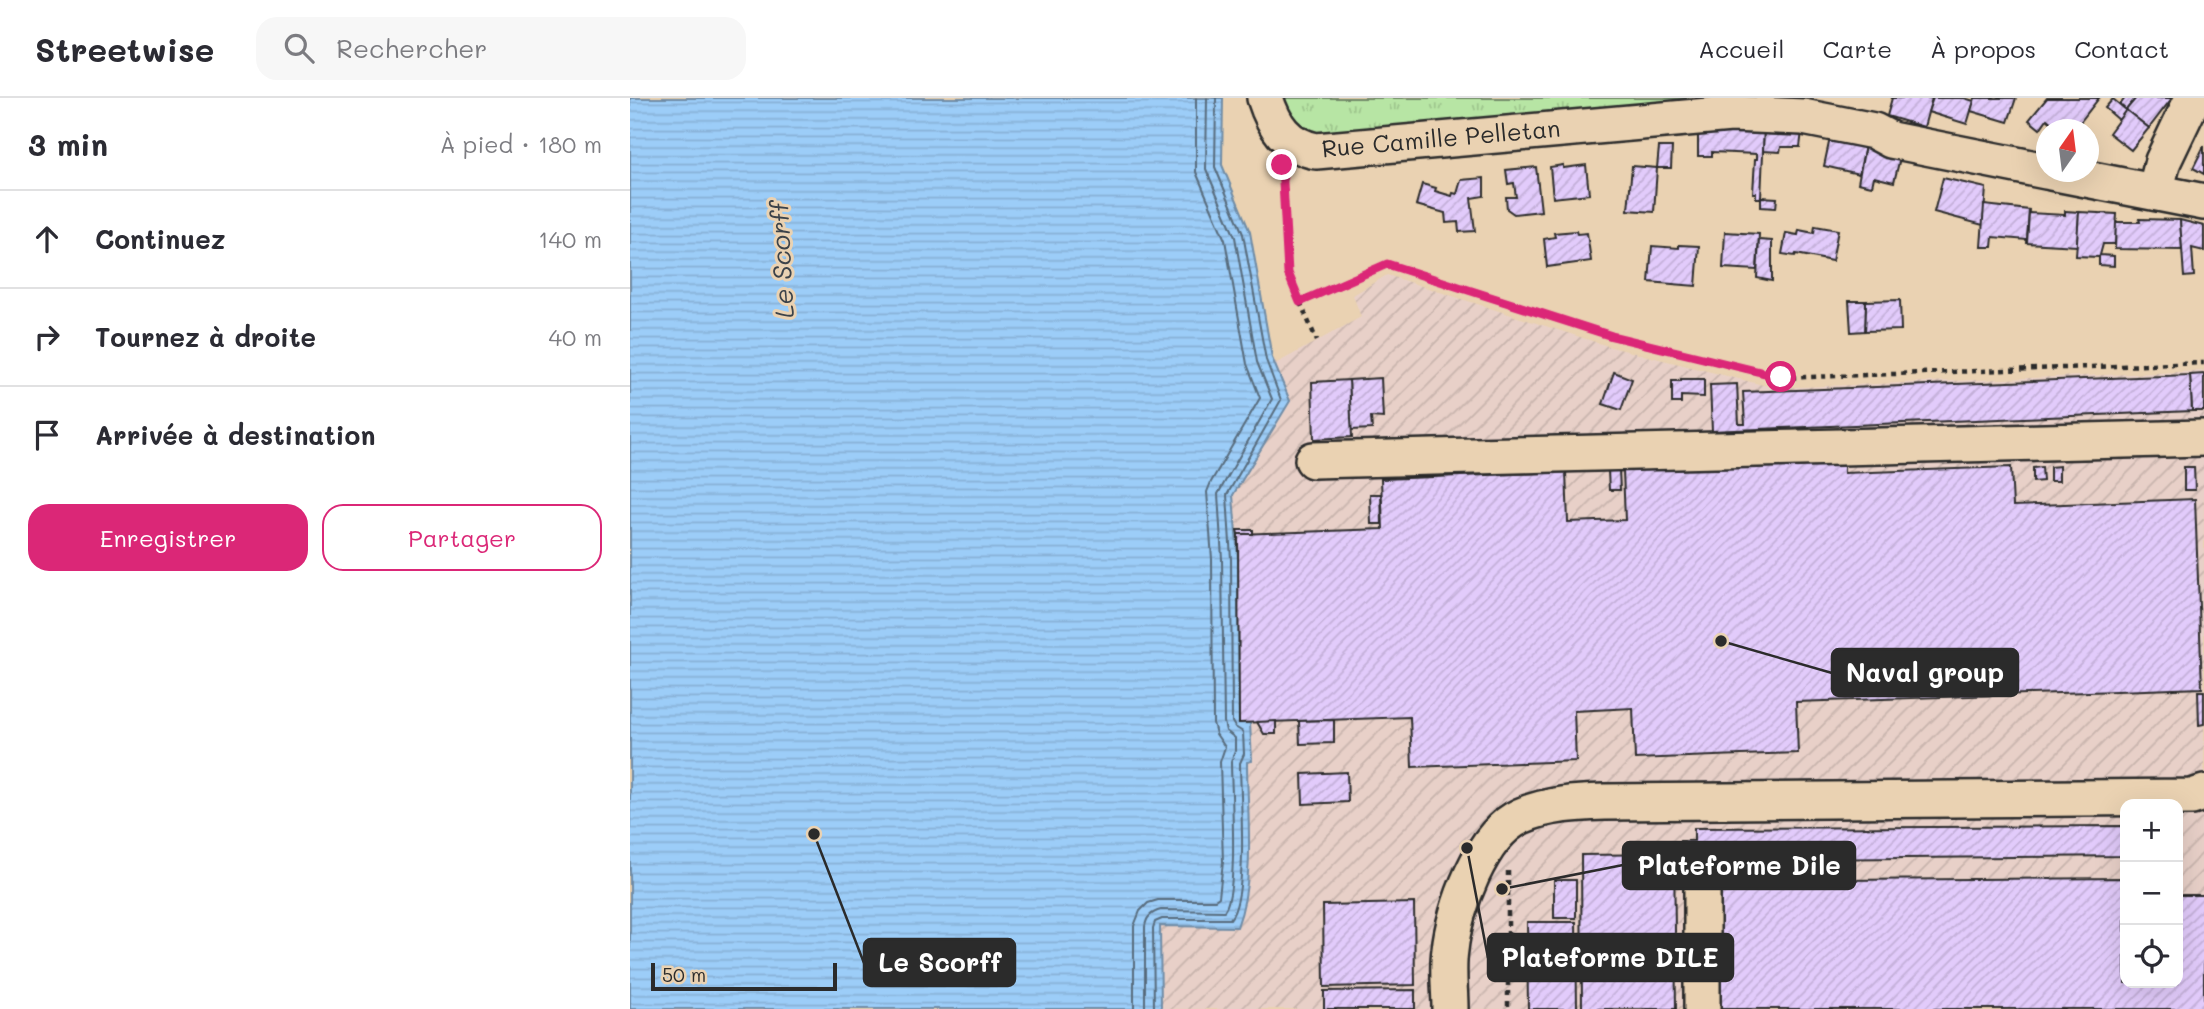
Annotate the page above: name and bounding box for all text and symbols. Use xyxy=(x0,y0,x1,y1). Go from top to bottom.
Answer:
search box xyxy=(256,17,746,80)
text: Streetwise xyxy=(35,27,214,70)
icon: search xyxy=(280,29,318,67)
text: Rechercher xyxy=(336,31,487,65)
text: Accueil xyxy=(1698,33,1784,64)
text: Carte xyxy=(1822,33,1892,64)
text: À propos xyxy=(1930,33,2036,64)
text: Contact xyxy=(2074,33,2169,64)
street label: Rue Camille Pelletan xyxy=(1320,112,1561,163)
north arrow xyxy=(2036,119,2099,182)
text: 3 min xyxy=(28,124,108,164)
text: À pied · 180 m xyxy=(440,129,602,159)
route end xyxy=(1266,149,1297,180)
water label: Le Scorff xyxy=(761,198,801,319)
icon: ahead xyxy=(28,220,66,258)
text: Continuez xyxy=(95,222,225,256)
text: 140 m xyxy=(538,224,602,254)
icon: right xyxy=(28,318,66,356)
text: Tournez à droite xyxy=(95,320,316,354)
text: 40 m xyxy=(549,322,602,352)
route start xyxy=(1765,361,1796,392)
icon: arrive xyxy=(28,416,66,454)
text: Arrivée à destination xyxy=(95,418,375,452)
button: Enregistrer xyxy=(28,504,308,571)
button: Partager xyxy=(322,504,602,571)
callout: Naval group xyxy=(1832,649,2018,696)
text: Naval group xyxy=(1846,655,2004,689)
map controls xyxy=(2120,799,2183,988)
button: + xyxy=(2120,799,2183,862)
callout: Plateforme Dile xyxy=(1623,842,1855,889)
text: Plateforme Dile xyxy=(1637,848,1841,882)
button: − xyxy=(2120,862,2183,925)
button: locate xyxy=(2120,925,2183,988)
callout: Plateforme DILE xyxy=(1488,934,1733,981)
callout: Le Scorff xyxy=(864,939,1015,986)
text: Plateforme DILE xyxy=(1501,940,1719,974)
text: Le Scorff xyxy=(878,945,1003,979)
scale bar xyxy=(651,960,836,992)
text: 50 m xyxy=(662,962,706,987)

